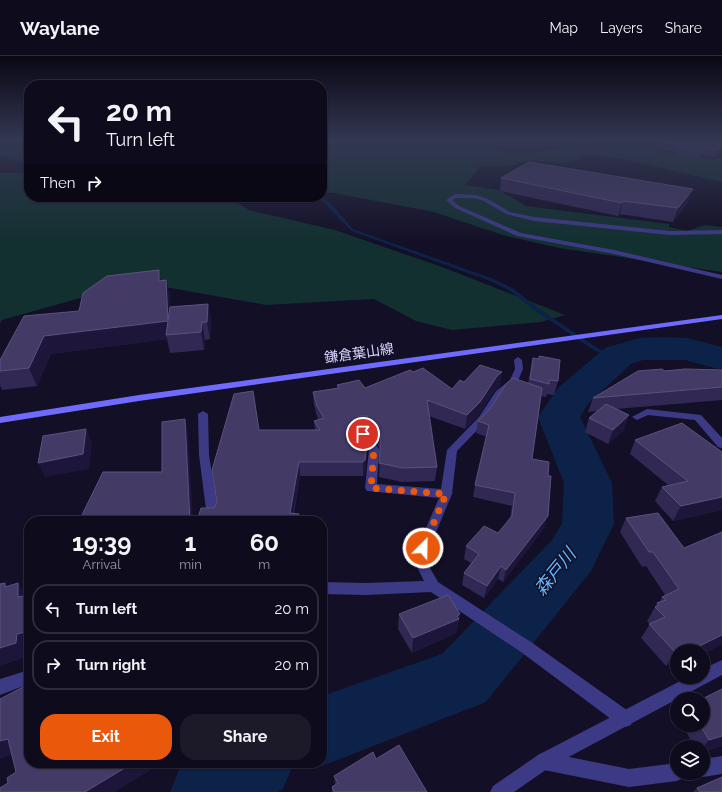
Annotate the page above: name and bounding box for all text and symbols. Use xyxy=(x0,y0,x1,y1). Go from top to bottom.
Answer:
text: Waylane xyxy=(20,17,100,39)
text: Map xyxy=(550,20,578,36)
text: Layers xyxy=(600,20,643,36)
text: Share xyxy=(665,20,702,36)
text: 20 m xyxy=(106,95,172,128)
icon: left xyxy=(40,96,92,148)
text: Turn left xyxy=(106,129,175,150)
icon: right xyxy=(83,172,105,194)
text: Then xyxy=(40,174,75,192)
street label: 鎌倉葉山線 xyxy=(323,340,395,366)
pin xyxy=(346,417,380,451)
icon: arrive xyxy=(352,423,374,445)
position arrow xyxy=(402,527,444,569)
text: 19:39 xyxy=(72,528,131,557)
text: 1 xyxy=(185,528,196,557)
text: 60 xyxy=(250,528,279,557)
water label: 森戸川 xyxy=(529,543,581,599)
text: Arrival xyxy=(83,557,121,572)
text: min xyxy=(179,557,202,572)
text: m xyxy=(258,557,270,572)
icon: left xyxy=(42,598,64,620)
text: Turn left xyxy=(76,600,137,618)
text: 20 m xyxy=(274,600,309,618)
map controls xyxy=(670,644,710,780)
button: sound xyxy=(670,644,710,684)
icon: right xyxy=(42,654,64,676)
text: Turn right xyxy=(76,656,146,674)
text: 20 m xyxy=(274,656,309,674)
button: search xyxy=(670,692,710,732)
button: Exit xyxy=(40,714,172,760)
button: Share xyxy=(180,714,311,760)
button: layers xyxy=(670,740,710,780)

